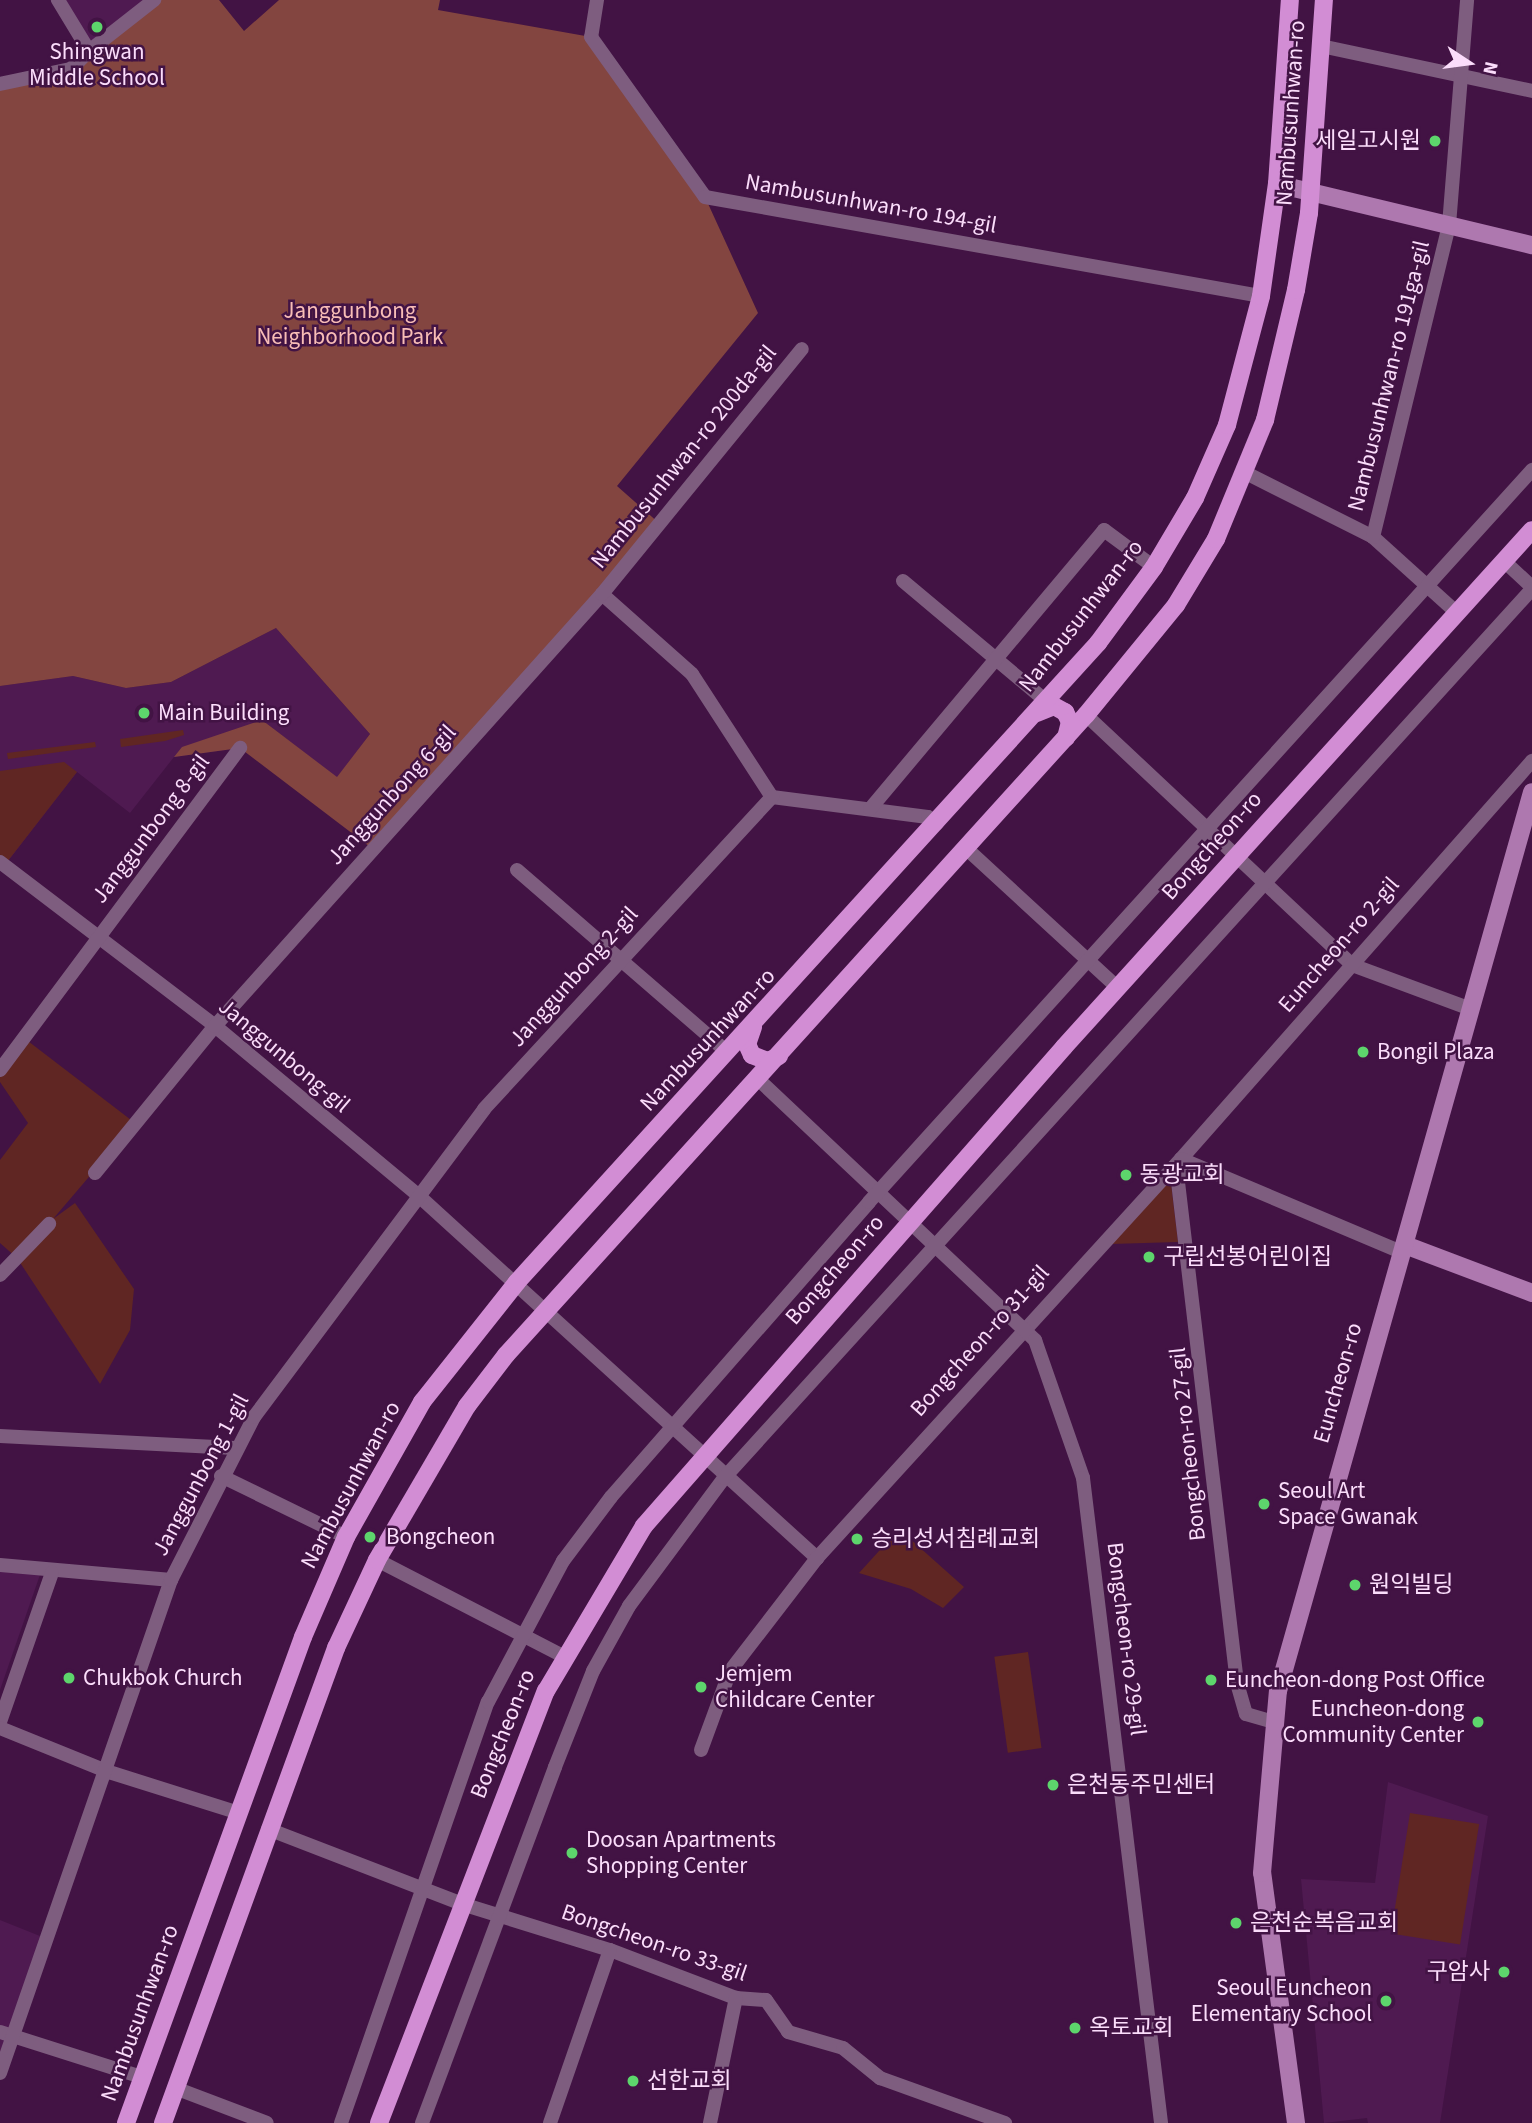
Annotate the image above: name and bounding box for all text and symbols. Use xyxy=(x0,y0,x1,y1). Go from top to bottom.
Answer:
marker: Shingwan Middle School xyxy=(89,19,105,35)
street label: Nambusunhwan-ro xyxy=(1271,19,1311,207)
north arrow xyxy=(1434,28,1504,98)
place label: Shingwan Middle School xyxy=(29,38,165,92)
text: N xyxy=(1475,59,1505,77)
place label: 세일고시원 xyxy=(1315,127,1421,155)
marker: 세일고시원 xyxy=(1427,133,1443,149)
street label: Nambusunhwan-ro 194-gil xyxy=(743,168,999,240)
street label: Nambusunhwan-ro 191ga-gil xyxy=(1342,238,1436,514)
park label: Janggunbong Neighborhood Park xyxy=(256,297,444,351)
street label: Nambusunhwan-ro 200da-gil xyxy=(585,340,783,574)
street label: Nambusunhwan-ro xyxy=(1013,534,1149,698)
place label: Main Building xyxy=(158,699,289,727)
marker: Main Building xyxy=(136,705,152,721)
street label: Janggunbong 6-gil xyxy=(322,719,462,871)
street label: Janggunbong 8-gil xyxy=(86,749,216,909)
street label: Bongcheon-ro xyxy=(1156,786,1268,906)
street label: Euncheon-ro 2-gil xyxy=(1273,872,1405,1018)
street label: Janggunbong 2-gil xyxy=(504,901,644,1053)
street label: Nambusunhwan-ro xyxy=(635,963,781,1117)
street label: Janggunbong-gil xyxy=(213,993,355,1119)
place label: Bongil Plaza xyxy=(1377,1038,1495,1066)
marker: Bongil Plaza xyxy=(1355,1044,1371,1060)
place label: 동광교회 xyxy=(1140,1161,1225,1189)
marker: 동광교회 xyxy=(1118,1167,1134,1183)
street label: Bongcheon-ro xyxy=(780,1209,890,1331)
place label: 구립선봉어린이집 xyxy=(1163,1243,1332,1271)
marker: 구립선봉어린이집 xyxy=(1141,1249,1157,1265)
street label: Bongcheon-ro 31-gil xyxy=(905,1260,1055,1422)
street label: Euncheon-ro xyxy=(1308,1320,1368,1446)
street label: Bongcheon-ro 27-gil xyxy=(1164,1346,1212,1542)
street label: Janggunbong 1-gil xyxy=(147,1389,255,1561)
street label: Nambusunhwan-ro xyxy=(295,1396,407,1574)
place label: Seoul Art Space Gwanak xyxy=(1278,1477,1418,1531)
marker: Seoul Art Space Gwanak xyxy=(1256,1496,1272,1512)
place label: Bongcheon xyxy=(386,1523,495,1551)
place label: 승리성서침례교회 xyxy=(871,1525,1040,1553)
marker: Bongcheon xyxy=(360,1527,380,1547)
marker: 승리성서침례교회 xyxy=(849,1531,865,1547)
street label: Bongcheon-ro 29-gil xyxy=(1100,1541,1152,1737)
place label: 원익빌딩 xyxy=(1369,1571,1454,1599)
marker: 원익빌딩 xyxy=(1347,1577,1363,1593)
place label: Jemjem Childcare Center xyxy=(715,1660,875,1714)
place label: Chukbok Church xyxy=(83,1664,243,1692)
street label: Bongcheon-ro xyxy=(465,1665,541,1803)
place label: Euncheon-dong Post Office xyxy=(1225,1666,1485,1694)
marker: Chukbok Church xyxy=(61,1670,77,1686)
marker: Euncheon-dong Post Office xyxy=(1203,1672,1219,1688)
marker: Jemjem Childcare Center xyxy=(693,1679,709,1695)
place label: Euncheon-dong Community Center xyxy=(1282,1695,1464,1749)
marker: Euncheon-dong Community Center xyxy=(1470,1714,1486,1730)
place label: 은천동주민센터 xyxy=(1067,1771,1215,1799)
marker: 은천동주민센터 xyxy=(1045,1777,1061,1793)
place label: Doosan Apartments Shopping Center xyxy=(586,1826,776,1880)
marker: Doosan Apartments Shopping Center xyxy=(564,1845,580,1861)
street label: Bongcheon-ro 33-gil xyxy=(558,1898,750,1988)
place label: 은천순복음교회 xyxy=(1250,1909,1398,1937)
marker: 은천순복음교회 xyxy=(1228,1915,1244,1931)
street label: Nambusunhwan-ro xyxy=(95,1921,185,2105)
place label: 구암사 xyxy=(1427,1958,1490,1986)
marker: 구암사 xyxy=(1496,1964,1512,1980)
place label: Seoul Euncheon Elementary School xyxy=(1191,1974,1372,2028)
marker: Seoul Euncheon Elementary School xyxy=(1378,1993,1394,2009)
place label: 옥토교회 xyxy=(1089,2014,1174,2042)
marker: 옥토교회 xyxy=(1067,2020,1083,2036)
place label: 선한교회 xyxy=(647,2067,732,2095)
marker: 선한교회 xyxy=(625,2073,641,2089)

